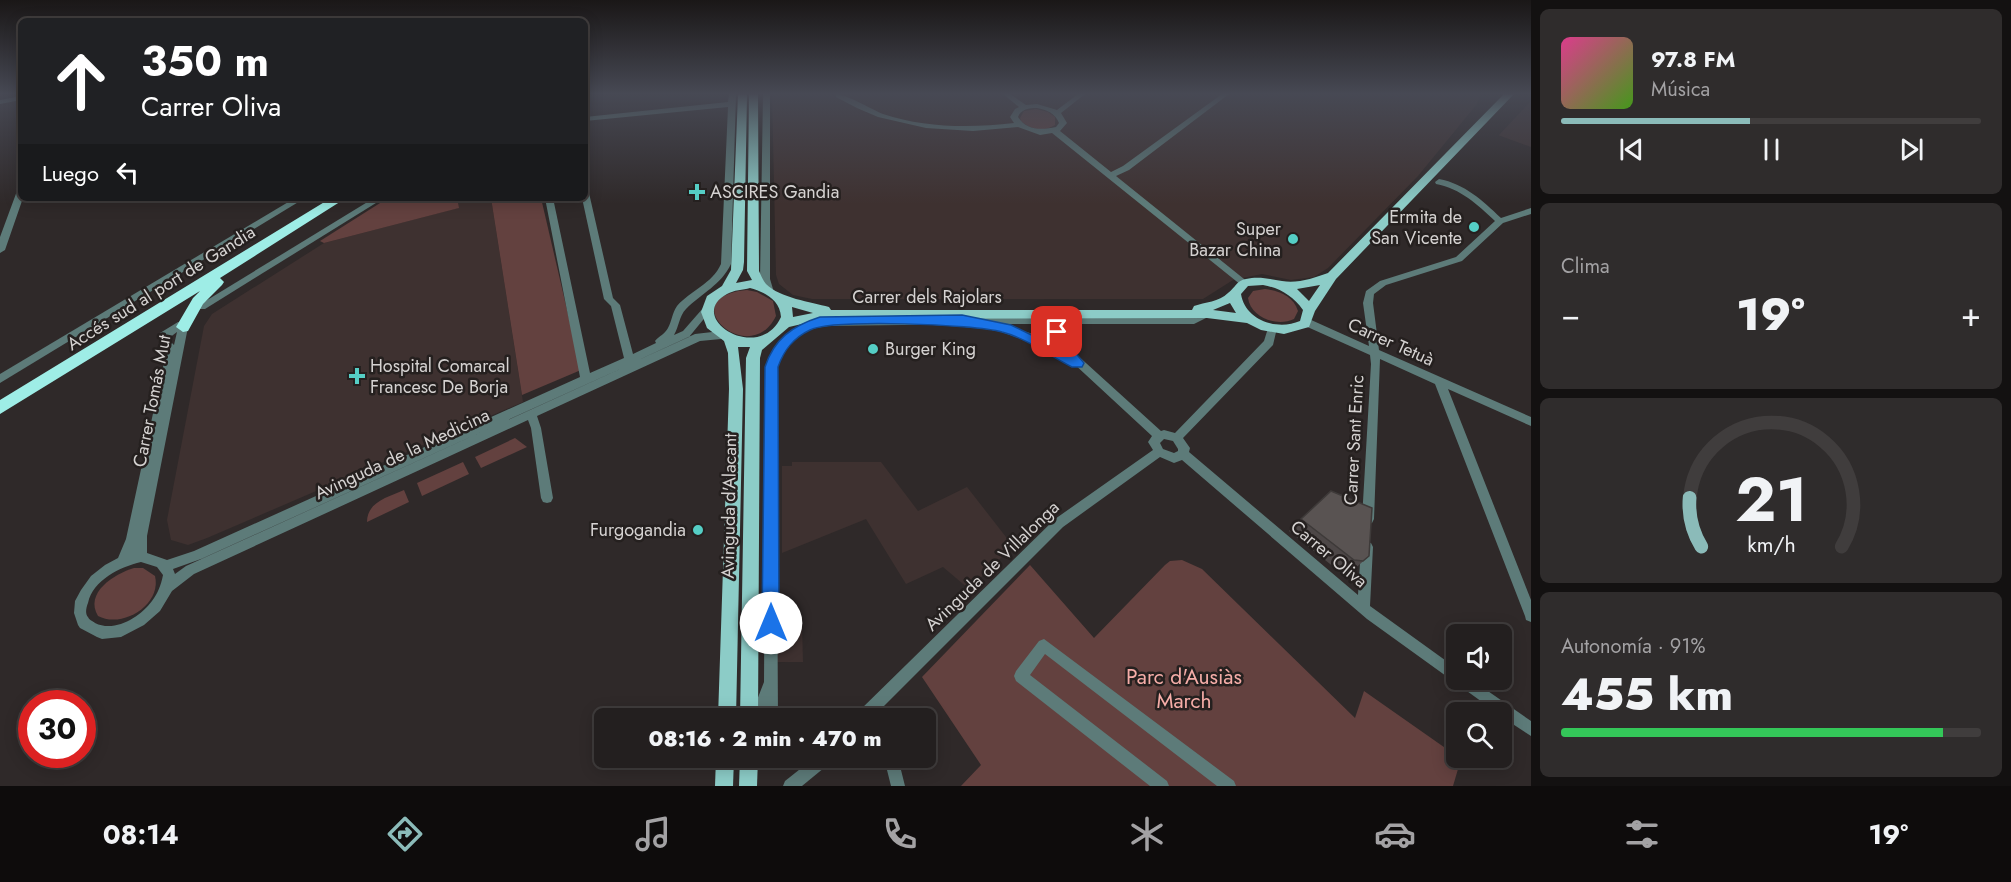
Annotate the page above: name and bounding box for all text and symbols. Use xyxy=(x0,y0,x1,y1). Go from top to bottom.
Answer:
text: 350 m xyxy=(141,31,269,92)
icon: ahead xyxy=(42,42,120,120)
text: 97.8 FM xyxy=(1651,43,1735,75)
text: Música xyxy=(1651,75,1710,104)
text: Carrer Oliva xyxy=(141,87,281,126)
icon: previous xyxy=(1615,133,1648,166)
icon: pause xyxy=(1755,133,1788,166)
icon: next xyxy=(1895,133,1928,166)
icon: left xyxy=(111,156,144,189)
text: Luego xyxy=(42,157,99,189)
place label: ASCIRES Gandia xyxy=(710,179,839,205)
marker: ASCIRES Gandia xyxy=(688,183,706,201)
place label: Ermita de San Vicente xyxy=(1371,204,1462,251)
place label: Super Bazar China xyxy=(1189,216,1282,263)
street label: Accés sud al port de Gandia xyxy=(62,219,260,357)
marker: Ermita de San Vicente xyxy=(1467,220,1481,234)
marker: Super Bazar China xyxy=(1286,232,1300,246)
text: Clima xyxy=(1561,252,1610,281)
text: 19° xyxy=(1736,282,1805,347)
street label: Carrer dels Rajolars xyxy=(852,284,1002,310)
text: − xyxy=(1561,291,1580,338)
text: + xyxy=(1961,291,1981,338)
pin xyxy=(1031,306,1082,357)
street label: Carrer Tetuà xyxy=(1344,311,1438,373)
icon: arrive xyxy=(1040,315,1073,348)
street label: Carrer Tomás Mut xyxy=(126,332,178,469)
place label: Burger King xyxy=(885,336,976,362)
marker: Burger King xyxy=(866,342,880,356)
place label: Hospital Comarcal Francesc De Borja xyxy=(370,353,510,400)
marker: Hospital Comarcal Francesc De Borja xyxy=(348,367,366,385)
street label: Carrer Sant Enric xyxy=(1338,374,1370,506)
street label: Avinguda de la Medicina xyxy=(310,402,494,506)
street label: Avinguda d'Alacant xyxy=(715,432,743,579)
text: 21 xyxy=(1735,454,1807,544)
street label: Avinguda de Villalonga xyxy=(919,495,1065,637)
street label: Carrer Oliva xyxy=(1285,514,1373,594)
place label: Furgogandia xyxy=(590,517,686,543)
marker: Furgogandia xyxy=(691,523,705,537)
text: km/h xyxy=(1747,530,1795,561)
position arrow xyxy=(739,591,803,655)
map controls xyxy=(1446,624,1512,768)
button: sound xyxy=(1446,624,1512,690)
text: Autonomía · 91% xyxy=(1561,632,1705,661)
park label: Parc d'Ausiàs March xyxy=(1126,662,1242,716)
text: 455 km xyxy=(1561,662,1733,727)
speed limit sign: 30 xyxy=(18,690,96,768)
button: search xyxy=(1446,702,1512,768)
text: 08:16 · 2 min · 470 m xyxy=(648,722,882,754)
icon: directions xyxy=(384,813,426,855)
icon: music xyxy=(632,813,674,855)
icon: phone xyxy=(879,813,921,855)
icon: climate xyxy=(1126,813,1168,855)
icon: car xyxy=(1374,813,1416,855)
icon: filters xyxy=(1621,813,1663,855)
text: 08:14 xyxy=(103,815,179,854)
text: 19° xyxy=(1868,815,1908,854)

